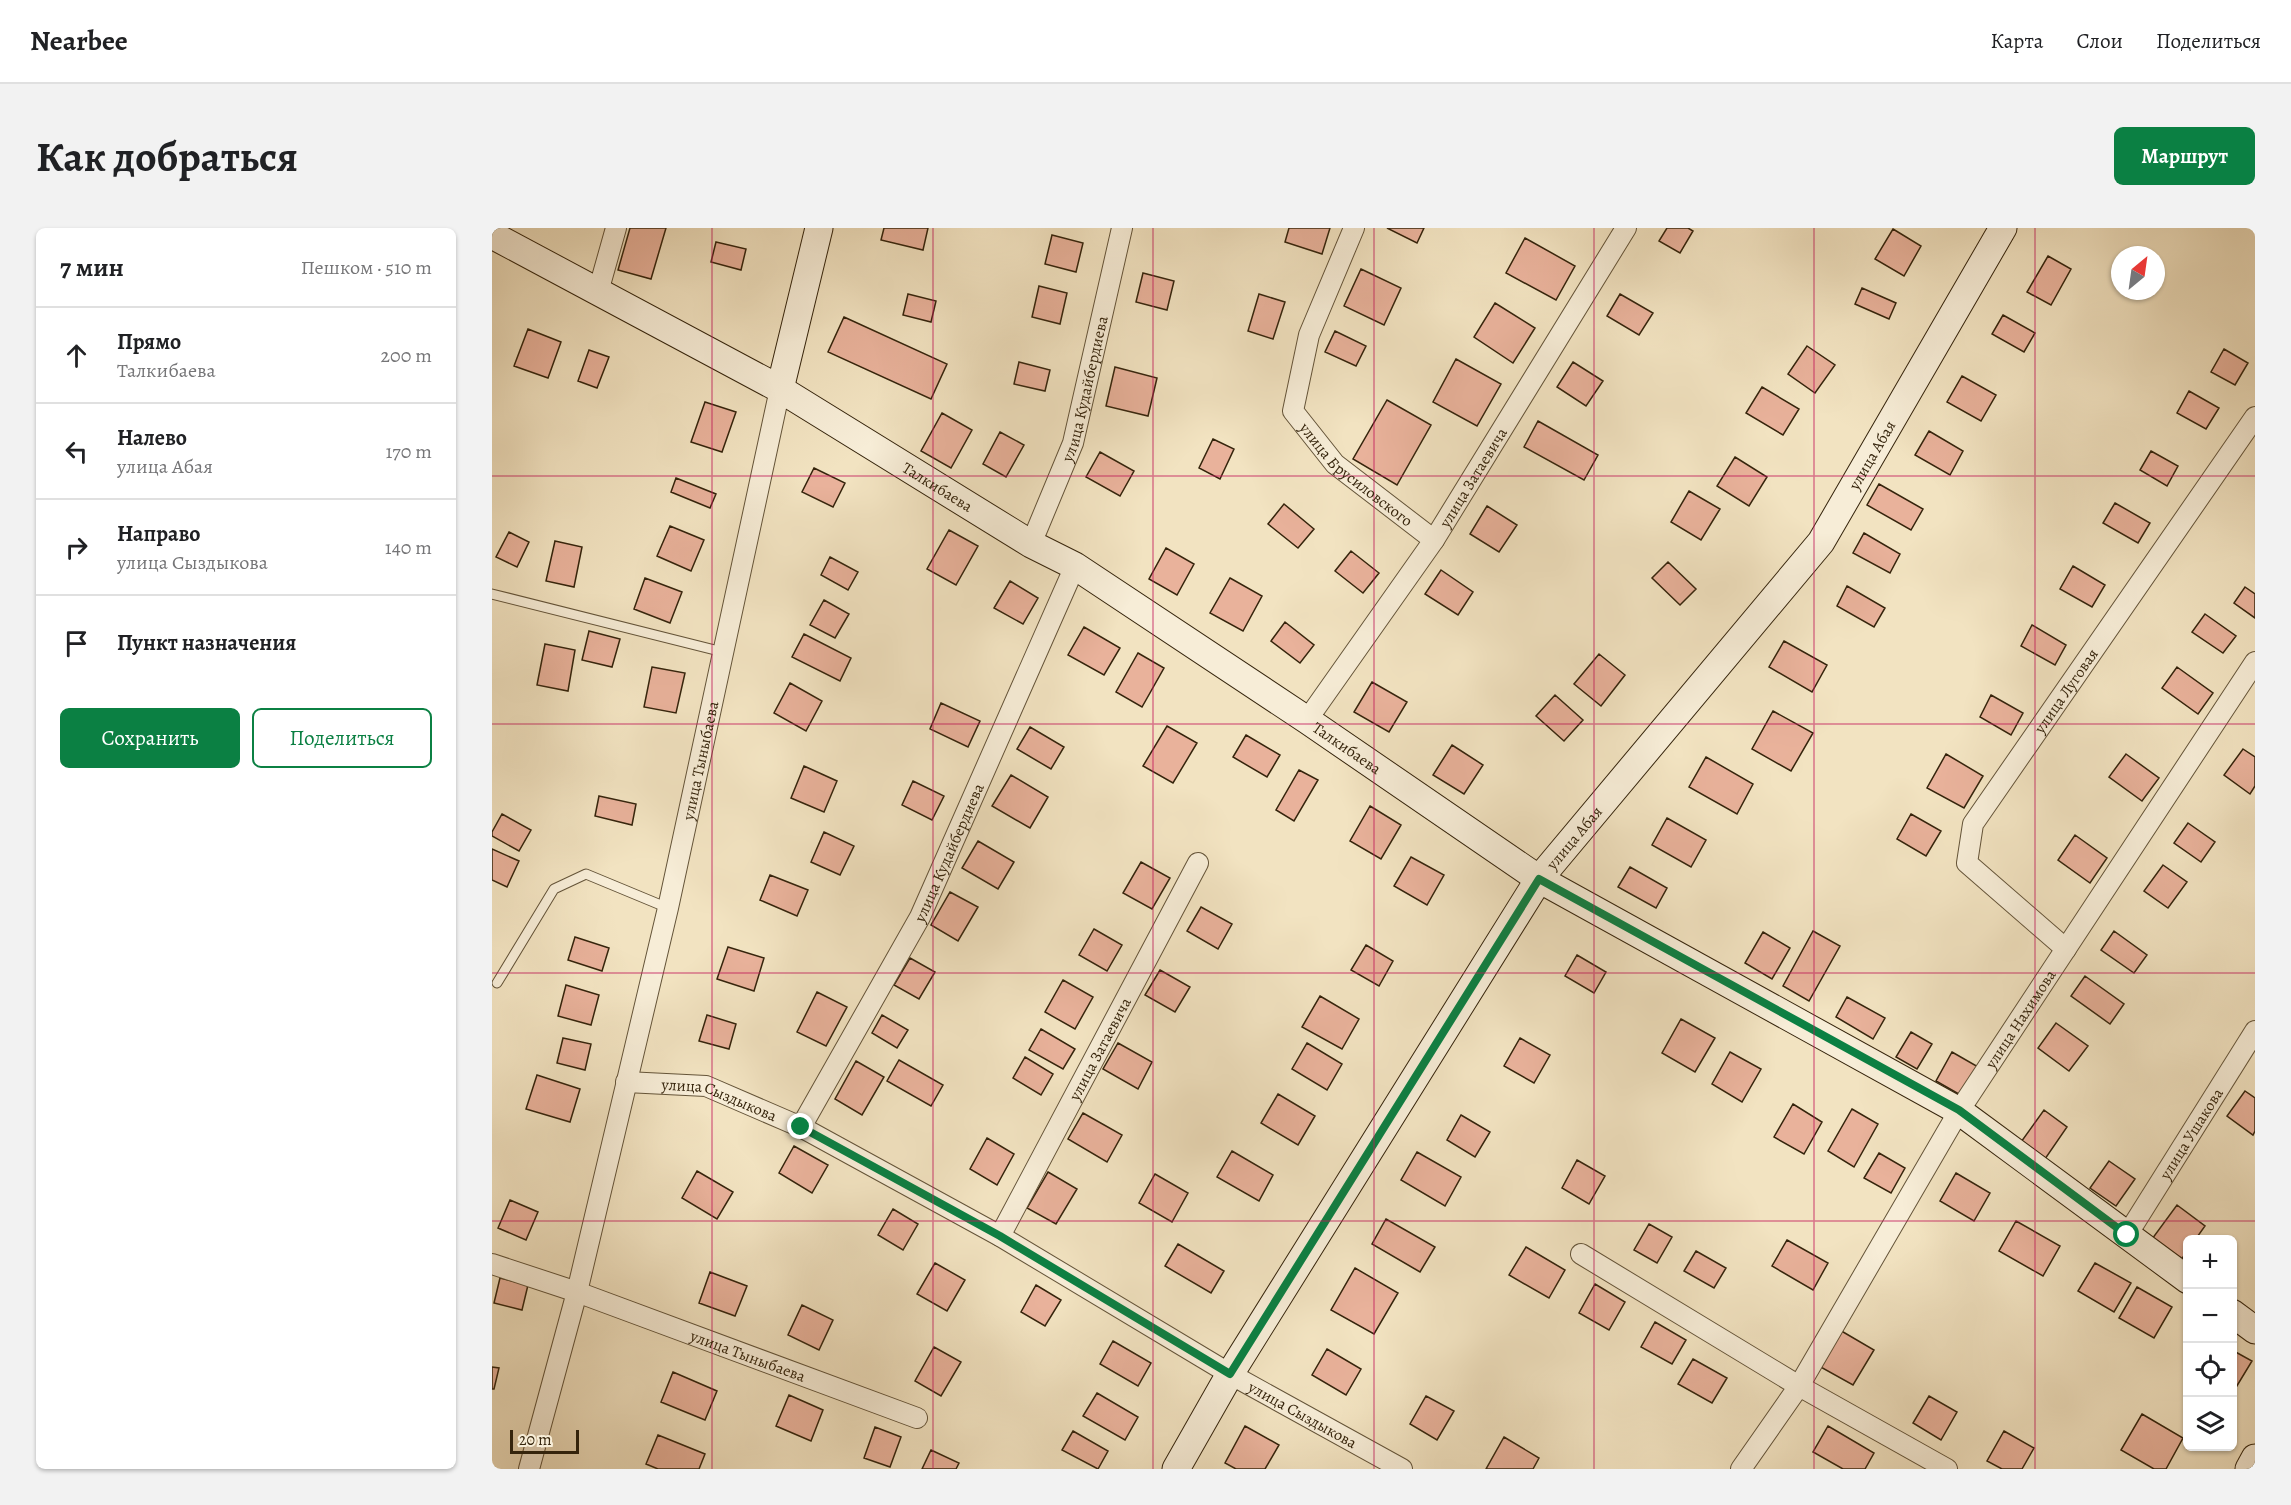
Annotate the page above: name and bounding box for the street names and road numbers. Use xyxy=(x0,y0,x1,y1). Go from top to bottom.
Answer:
street label: улица Кудайбердиева xyxy=(1056,313,1114,466)
street label: улица Абая xyxy=(1843,416,1901,495)
street label: улица Брусиловского xyxy=(1294,417,1417,532)
street label: улица Затаевича xyxy=(1434,423,1513,533)
street label: Талкибаева xyxy=(898,457,977,518)
street label: улица Луговая xyxy=(2029,644,2104,739)
street label: улица Тыныбаева xyxy=(677,699,724,823)
street label: Талкибаева xyxy=(1308,717,1386,780)
street label: улица Кудайбердиева xyxy=(909,779,990,927)
street label: улица Абая xyxy=(1541,801,1608,875)
street label: улица Нахимова xyxy=(1980,965,2062,1074)
street label: улица Затаевича xyxy=(1063,993,1137,1105)
street label: улица Сыздыкова xyxy=(660,1074,781,1128)
street label: улица Ушакова xyxy=(2154,1083,2229,1185)
street label: улица Тыныбаева xyxy=(686,1325,809,1388)
street label: улица Сыздыкова xyxy=(1243,1376,1361,1454)

